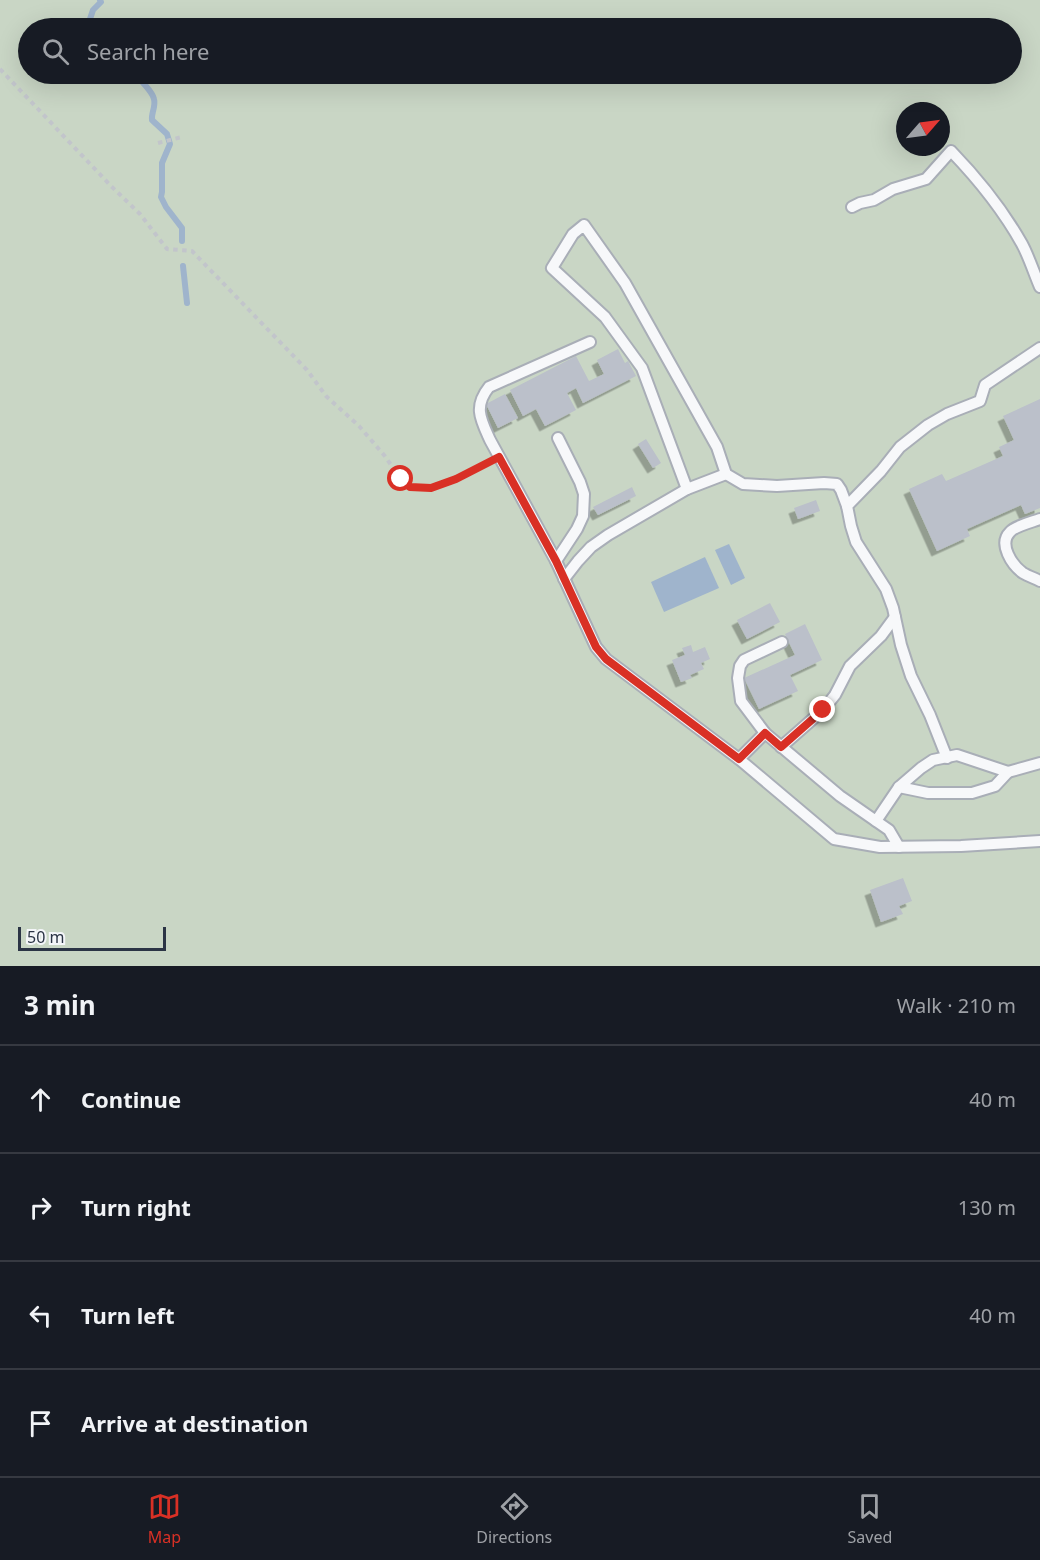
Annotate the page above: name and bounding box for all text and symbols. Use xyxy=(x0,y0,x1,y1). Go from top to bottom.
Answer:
search box xyxy=(18,18,1022,84)
icon: search xyxy=(39,35,72,68)
text: Search here xyxy=(87,36,209,66)
north arrow xyxy=(896,102,950,156)
route start xyxy=(387,465,413,491)
route end xyxy=(809,696,835,722)
scale bar xyxy=(18,924,166,952)
text: 50 m xyxy=(27,926,64,948)
text: 3 min xyxy=(24,987,96,1023)
text: Walk · 210 m xyxy=(897,992,1016,1019)
icon: ahead xyxy=(24,1083,57,1116)
text: Continue xyxy=(81,1084,181,1114)
text: 40 m xyxy=(969,1086,1016,1113)
icon: right xyxy=(24,1191,57,1224)
text: Turn right xyxy=(81,1192,191,1222)
text: 130 m xyxy=(958,1194,1016,1221)
icon: left xyxy=(24,1299,57,1332)
text: Turn left xyxy=(81,1300,175,1330)
text: 40 m xyxy=(969,1302,1016,1329)
icon: arrive xyxy=(24,1407,57,1440)
text: Arrive at destination xyxy=(81,1408,308,1438)
tab: Map xyxy=(148,1490,181,1548)
tab: Directions xyxy=(476,1490,552,1548)
tab: Saved xyxy=(848,1490,892,1548)

